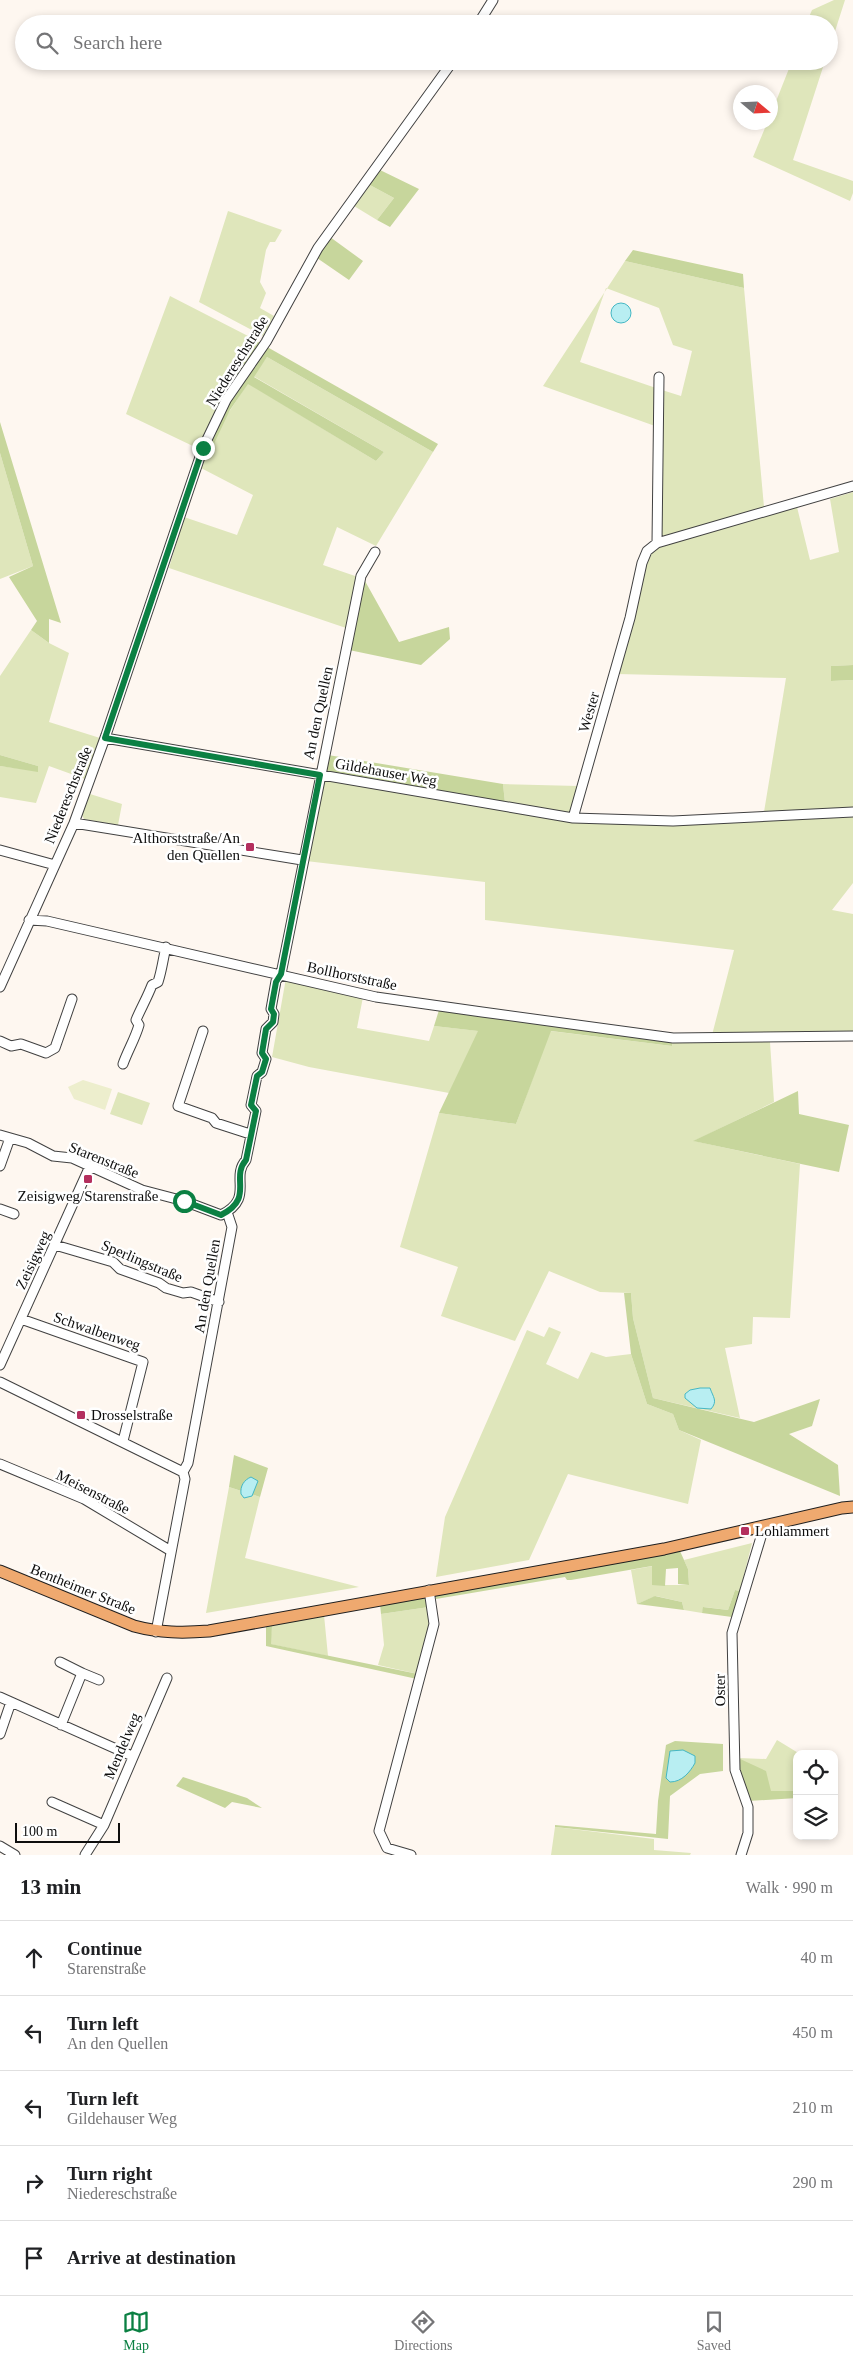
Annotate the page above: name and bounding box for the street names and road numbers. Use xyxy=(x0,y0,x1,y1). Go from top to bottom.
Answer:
street label: Niedereschstraße xyxy=(203,313,271,409)
street label: An den Quellen xyxy=(300,664,336,761)
street label: Wester xyxy=(576,690,602,734)
street label: Niedereschstraße xyxy=(41,744,95,846)
street label: Gildehauser Weg xyxy=(334,755,439,789)
street label: Bollhorststraße xyxy=(306,959,399,993)
street label: Starenstraße xyxy=(67,1139,142,1181)
street label: Zeisigweg xyxy=(13,1228,54,1292)
street label: Sperlingstraße xyxy=(99,1237,185,1285)
street label: An den Quellen xyxy=(191,1237,223,1334)
street label: Schwalbenweg xyxy=(51,1309,143,1354)
street label: Meisenstraße xyxy=(54,1467,133,1517)
street label: Bentheimer Straße xyxy=(28,1561,138,1618)
street label: Oster xyxy=(712,1674,728,1706)
street label: Mendelweg xyxy=(101,1710,143,1782)

